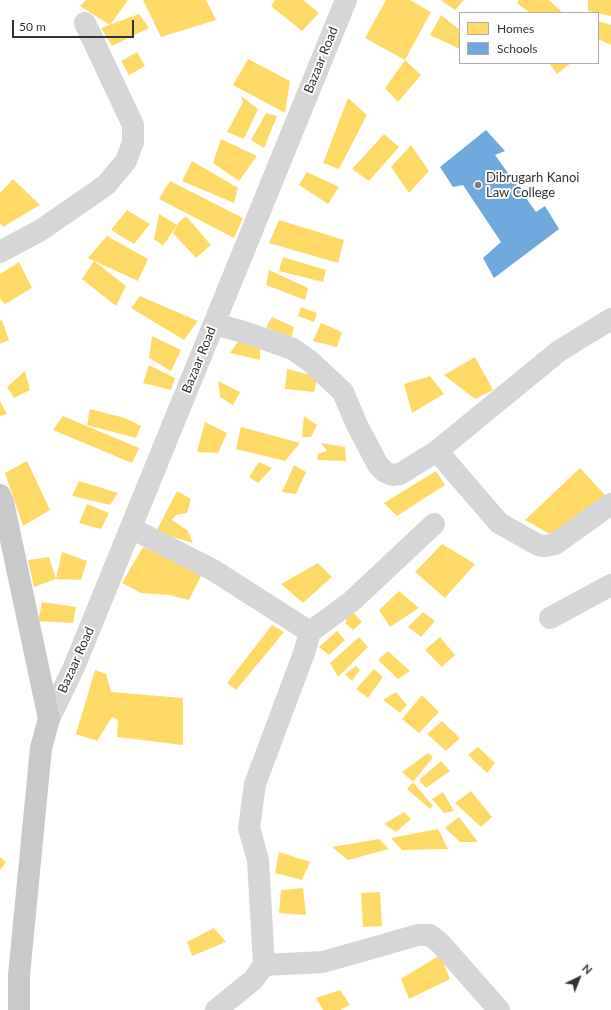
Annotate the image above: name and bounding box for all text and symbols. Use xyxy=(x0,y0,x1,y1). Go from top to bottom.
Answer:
scale bar xyxy=(14,12,136,38)
legend xyxy=(459,12,599,64)
text: 50 m xyxy=(19,19,46,34)
text: Homes xyxy=(497,21,534,36)
street label: Bazaar Road xyxy=(301,24,341,96)
text: Schools xyxy=(497,41,538,56)
place label: Dibrugarh Kanoi Law College xyxy=(486,170,579,201)
marker: Dibrugarh Kanoi Law College xyxy=(473,180,483,190)
street label: Bazaar Road xyxy=(179,324,219,396)
street label: Bazaar Road xyxy=(55,625,97,695)
north arrow xyxy=(559,958,599,998)
text: N xyxy=(580,961,595,976)

